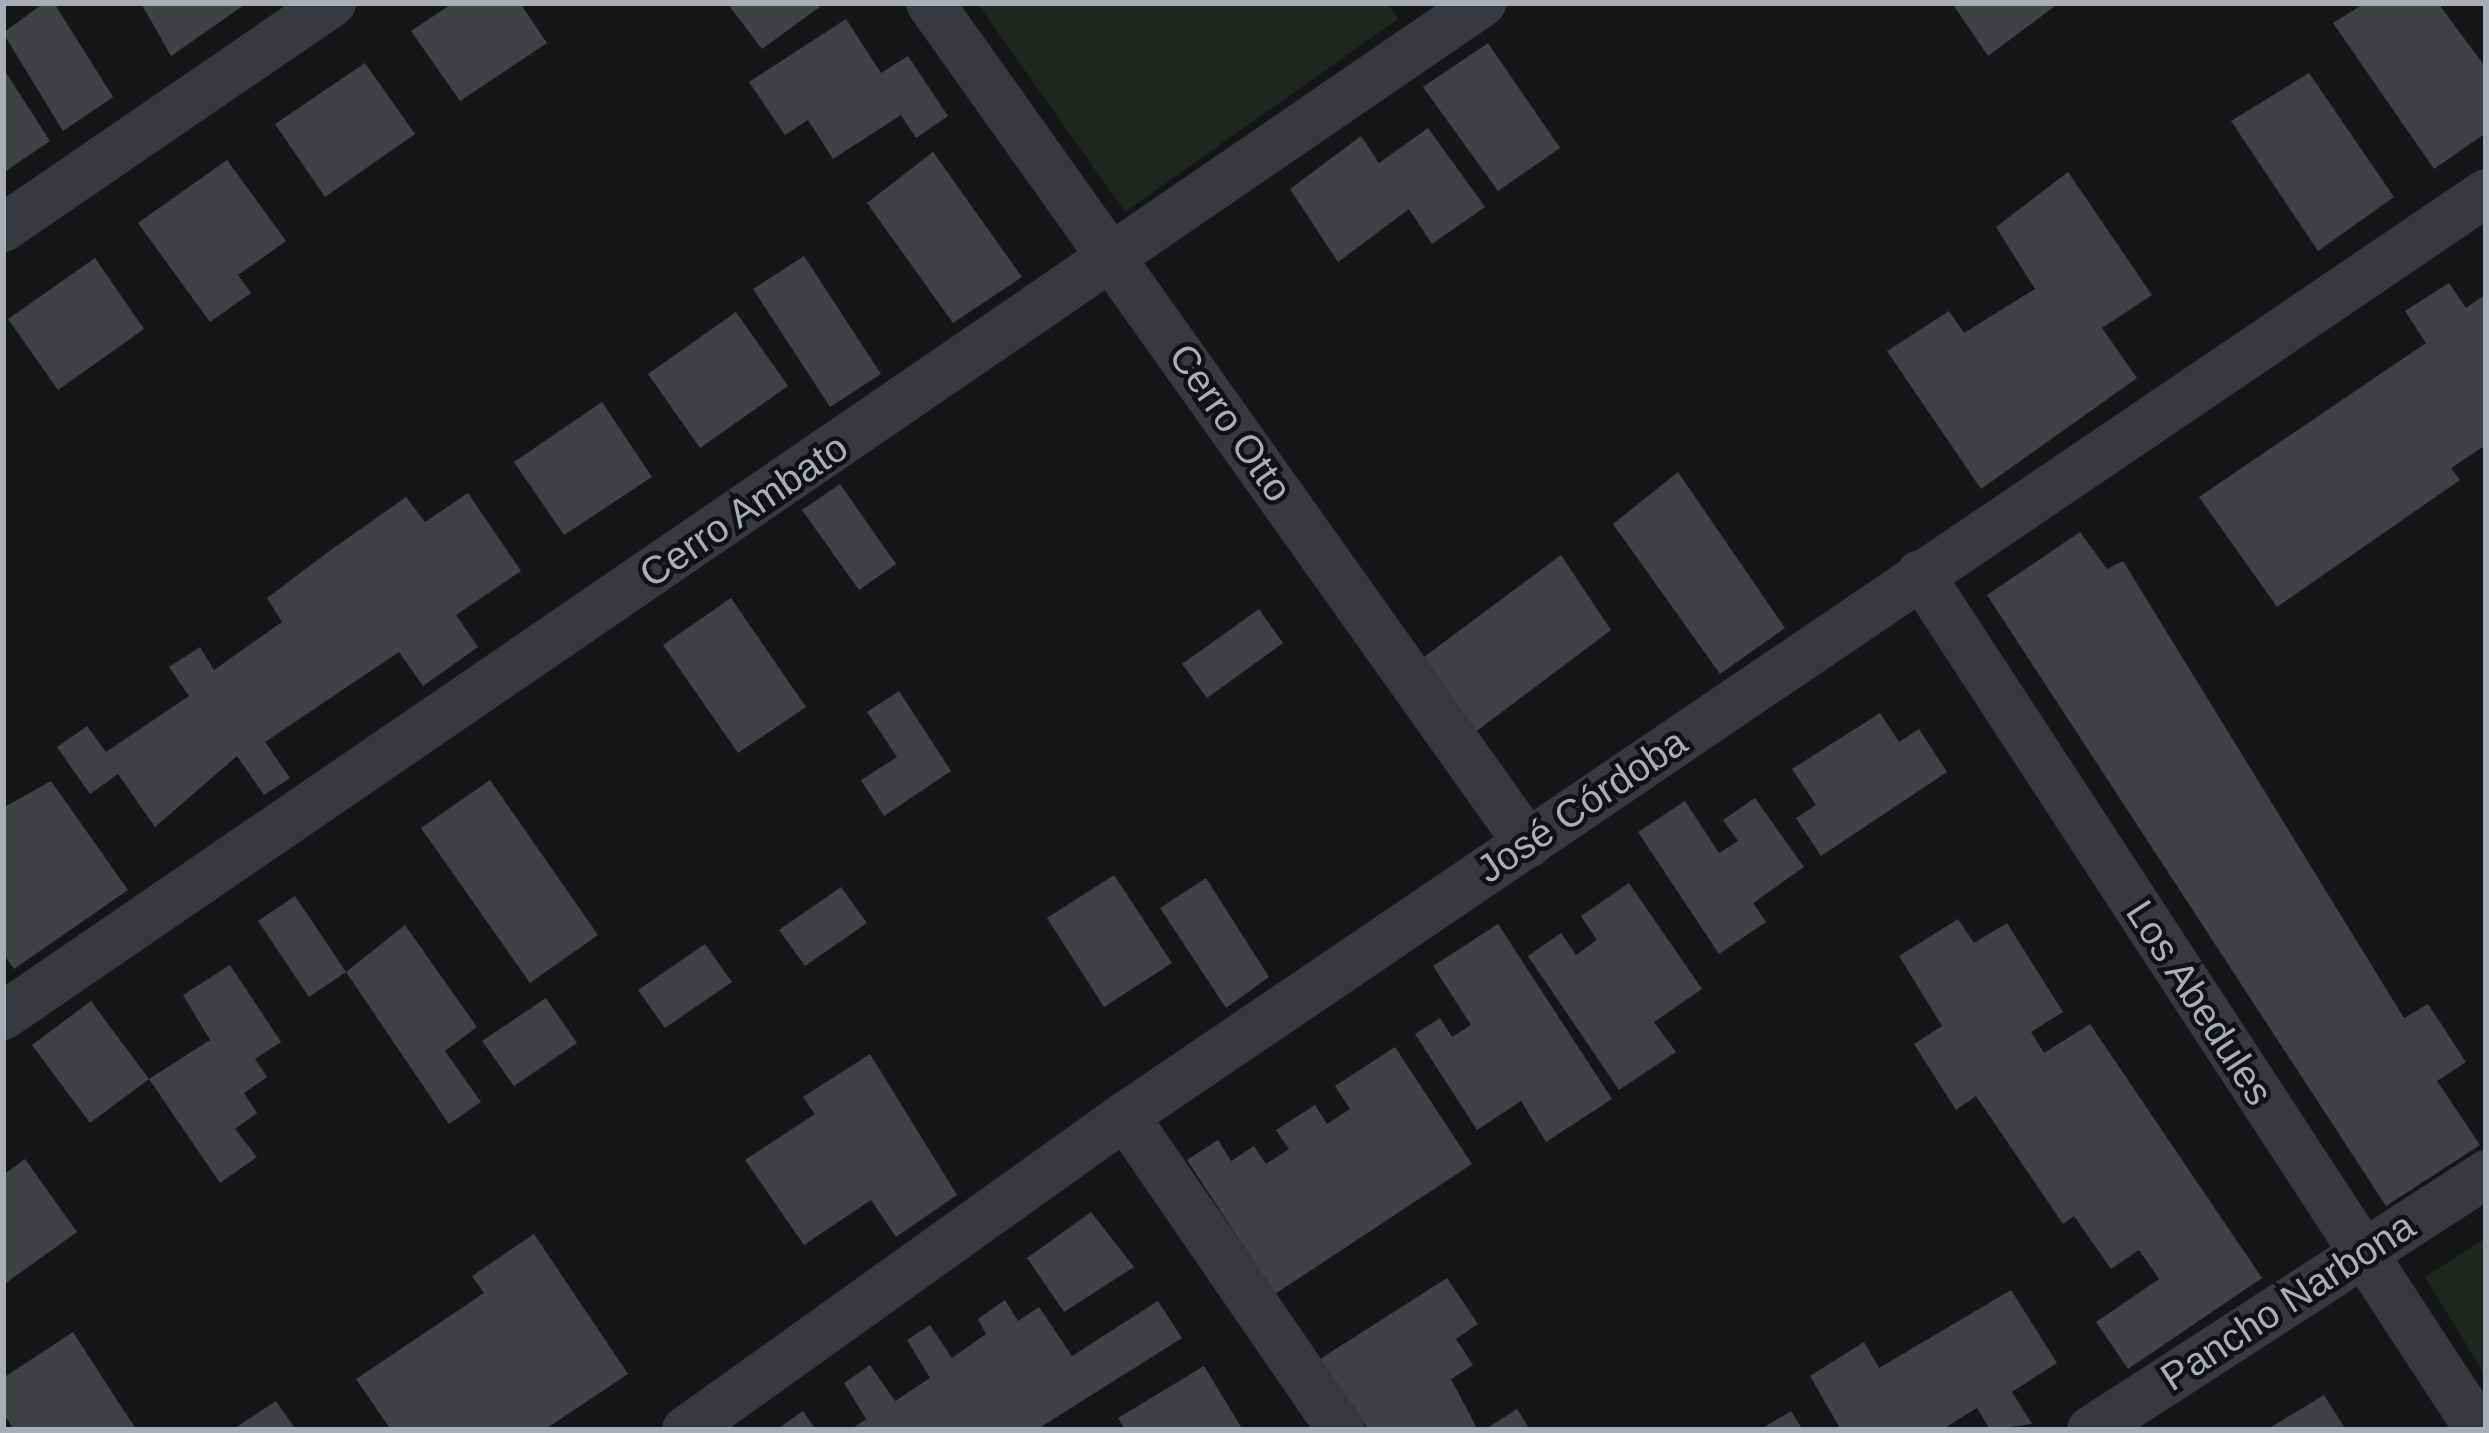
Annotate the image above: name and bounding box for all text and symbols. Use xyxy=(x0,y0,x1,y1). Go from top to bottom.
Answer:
street label: Cerro Otto xyxy=(1159,335,1301,511)
street label: Cerro Ambato xyxy=(630,424,858,598)
street label: José Córdoba xyxy=(1468,719,1696,893)
street label: Los Abedules xyxy=(2115,891,2283,1115)
street label: Pancho Narbona xyxy=(2153,1203,2423,1401)

